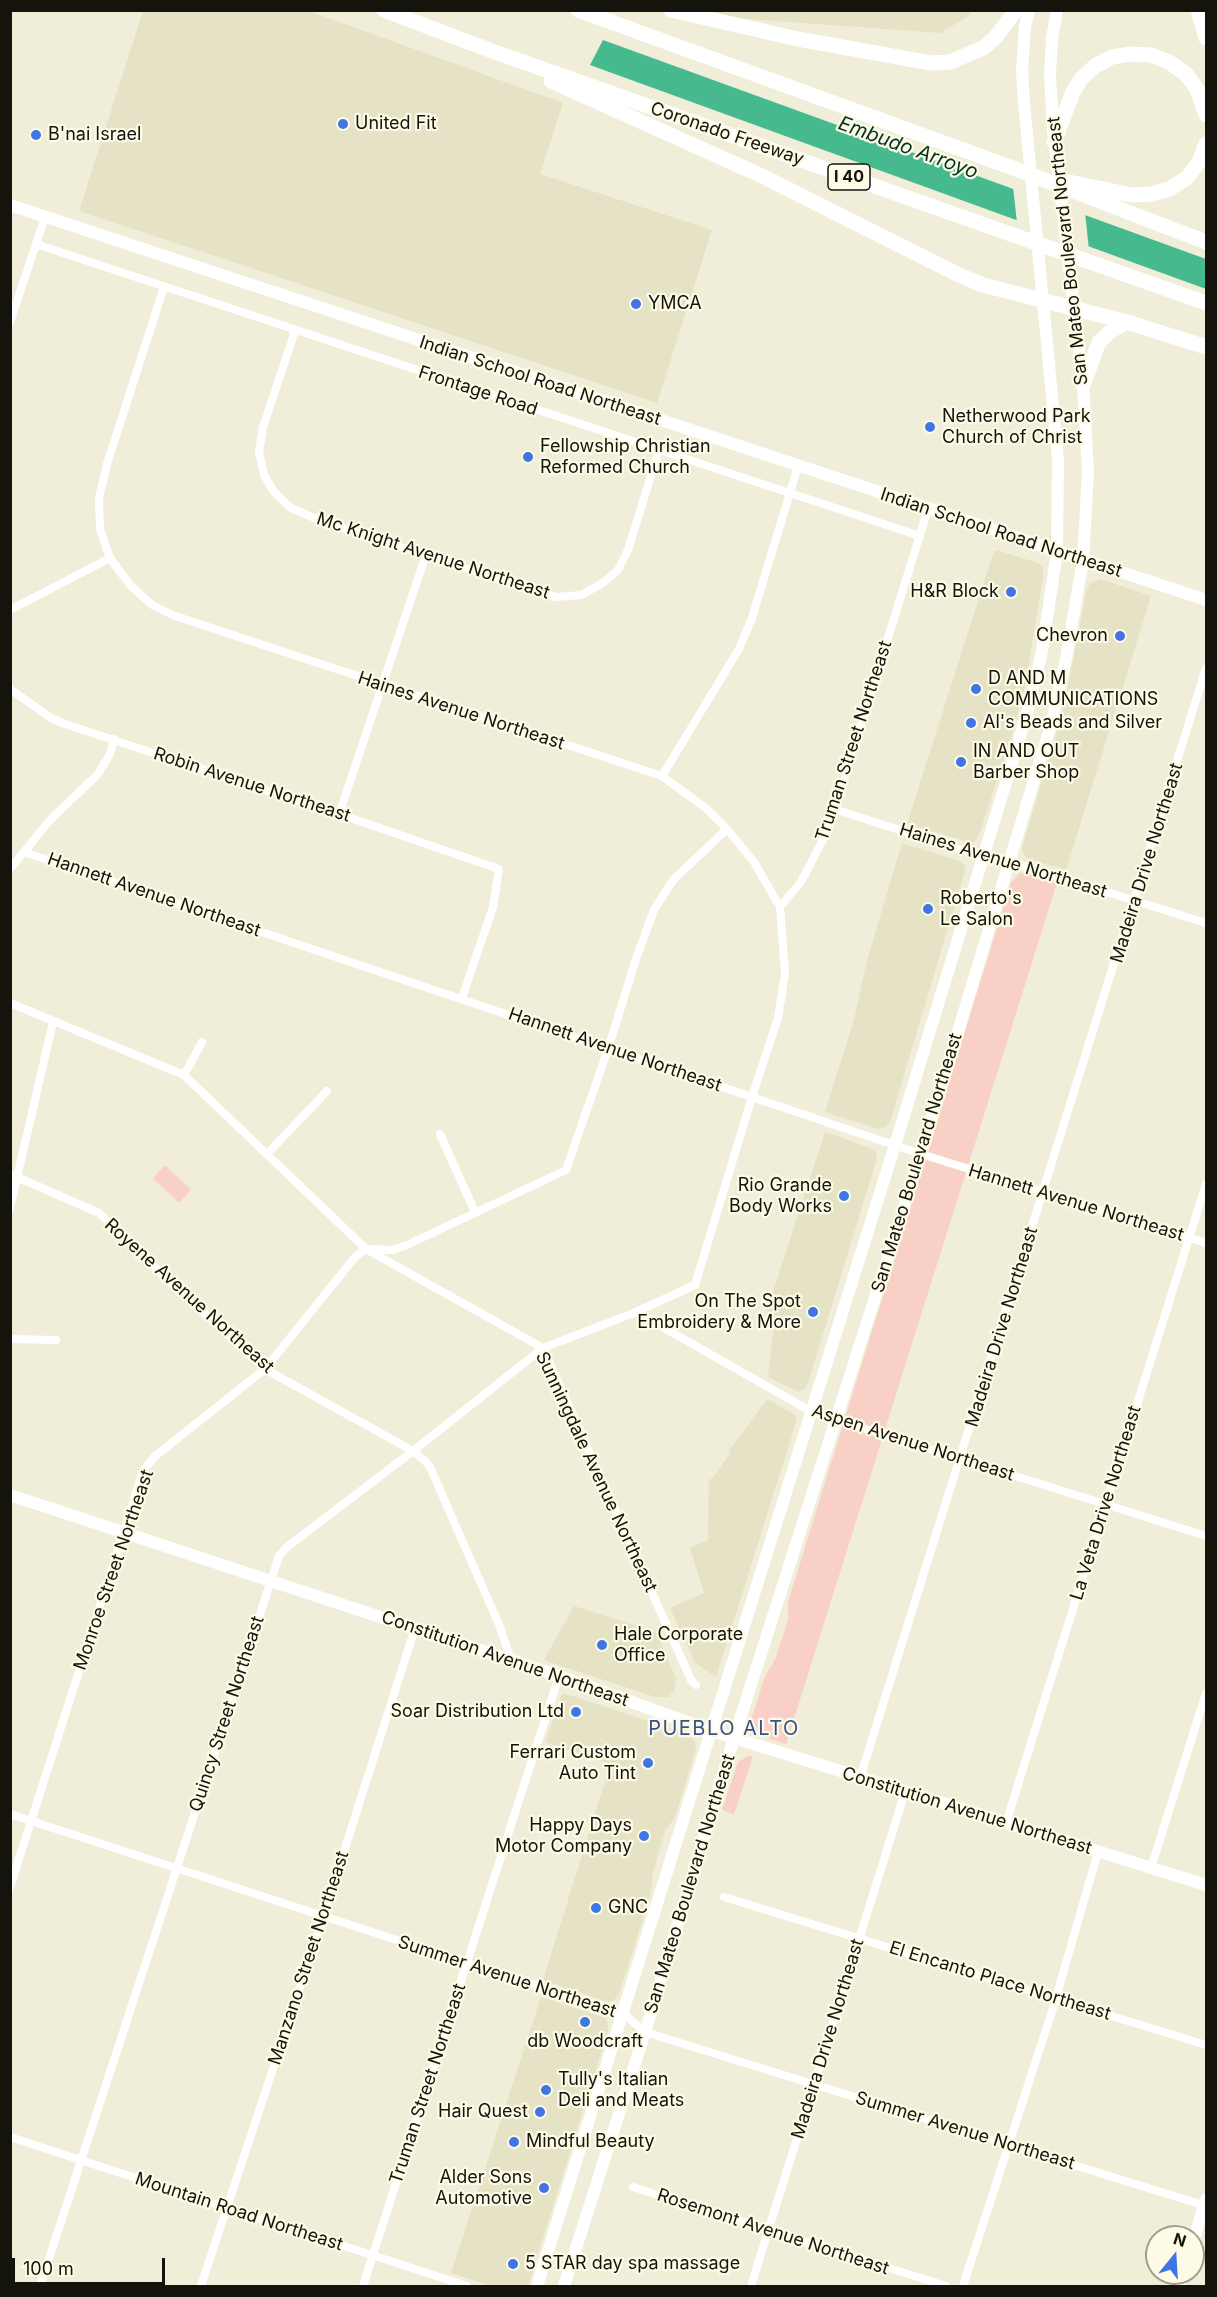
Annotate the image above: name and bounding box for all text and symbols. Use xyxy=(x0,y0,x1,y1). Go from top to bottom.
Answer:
street label: Coronado Freeway xyxy=(647,98,807,170)
water label: Embudo Arroyo xyxy=(835,112,981,184)
place label: United Fit xyxy=(355,113,437,135)
street label: San Mateo Boulevard Northeast xyxy=(1043,115,1093,387)
marker: United Fit xyxy=(336,117,350,131)
place label: B'nai Israel xyxy=(48,124,141,146)
marker: B'nai Israel xyxy=(29,128,43,142)
road number: I 40 xyxy=(828,164,870,190)
place label: YMCA xyxy=(648,293,702,315)
marker: YMCA xyxy=(629,297,643,311)
street label: Indian School Road Northeast xyxy=(416,332,664,430)
street label: Frontage Road xyxy=(416,362,540,420)
place label: Netherwood Park Church of Christ xyxy=(942,406,1091,448)
marker: Netherwood Park Church of Christ xyxy=(923,420,937,434)
place label: Fellowship Christian Reformed Church xyxy=(540,436,711,478)
marker: Fellowship Christian Reformed Church xyxy=(521,450,535,464)
street label: Indian School Road Northeast xyxy=(877,484,1125,582)
street label: Mc Knight Avenue Northeast xyxy=(314,508,552,604)
place label: H&R Block xyxy=(910,581,999,603)
marker: H&R Block xyxy=(1004,585,1018,599)
place label: Chevron xyxy=(1036,625,1108,647)
marker: Chevron xyxy=(1113,629,1127,643)
street label: Truman Street Northeast xyxy=(811,638,897,844)
street label: Haines Avenue Northeast xyxy=(355,667,567,755)
place label: D AND M COMMUNICATIONS xyxy=(988,668,1158,710)
marker: D AND M COMMUNICATIONS xyxy=(969,682,983,696)
place label: Al's Beads and Silver xyxy=(983,712,1162,734)
marker: Al's Beads and Silver xyxy=(964,716,978,730)
place label: IN AND OUT Barber Shop xyxy=(973,741,1079,783)
street label: Robin Avenue Northeast xyxy=(151,743,353,827)
marker: IN AND OUT Barber Shop xyxy=(954,755,968,769)
street label: Madeira Drive Northeast xyxy=(1106,760,1188,966)
street label: Haines Avenue Northeast xyxy=(897,819,1109,903)
street label: Hannett Avenue Northeast xyxy=(45,848,263,942)
place label: Roberto's Le Salon xyxy=(940,888,1022,930)
marker: Roberto's Le Salon xyxy=(921,902,935,916)
street label: Hannett Avenue Northeast xyxy=(506,1003,724,1097)
street label: San Mateo Boulevard Northeast xyxy=(867,1031,967,1295)
street label: Hannett Avenue Northeast xyxy=(966,1160,1186,1246)
place label: Rio Grande Body Works xyxy=(729,1175,832,1218)
marker: Rio Grande Body Works xyxy=(837,1189,851,1203)
street label: Royene Avenue Northeast xyxy=(100,1214,278,1378)
street label: Madeira Drive Northeast xyxy=(961,1224,1043,1430)
place label: On The Spot Embroidery & More xyxy=(637,1291,801,1334)
marker: On The Spot Embroidery & More xyxy=(806,1305,820,1319)
street label: Sunningdale Avenue Northeast xyxy=(531,1348,661,1596)
street label: Aspen Avenue Northeast xyxy=(809,1400,1017,1486)
street label: La Veta Drive Northeast xyxy=(1066,1403,1146,1603)
street label: Monroe Street Northeast xyxy=(70,1467,158,1673)
street label: Constitution Avenue Northeast xyxy=(379,1606,631,1712)
street label: Quincy Street Northeast xyxy=(185,1613,269,1815)
place label: Hale Corporate Office xyxy=(614,1624,743,1666)
marker: Hale Corporate Office xyxy=(595,1638,609,1652)
place label: Soar Distribution Ltd xyxy=(390,1701,564,1723)
marker: Soar Distribution Ltd xyxy=(569,1705,583,1719)
district label: PUEBLO ALTO xyxy=(648,1717,800,1741)
place label: Ferrari Custom Auto Tint xyxy=(510,1742,636,1784)
street label: San Mateo Boulevard Northeast xyxy=(640,1752,740,2016)
marker: Ferrari Custom Auto Tint xyxy=(641,1756,655,1770)
street label: Constitution Avenue Northeast xyxy=(840,1763,1094,1859)
place label: Happy Days Motor Company xyxy=(495,1815,632,1858)
marker: Happy Days Motor Company xyxy=(637,1829,651,1843)
street label: Manzano Street Northeast xyxy=(264,1848,354,2068)
place label: GNC xyxy=(608,1897,648,1919)
marker: GNC xyxy=(589,1901,603,1915)
street label: Summer Avenue Northeast xyxy=(395,1931,619,2023)
street label: Madeira Drive Northeast xyxy=(787,1936,869,2142)
street label: El Encanto Place Northeast xyxy=(887,1937,1113,2025)
street label: Truman Street Northeast xyxy=(385,1981,471,2187)
marker: db Woodcraft xyxy=(578,2015,592,2029)
place label: db Woodcraft xyxy=(527,2031,643,2053)
place label: Tully's Italian Deli and Meats xyxy=(558,2069,684,2112)
marker: Tully's Italian Deli and Meats xyxy=(539,2083,553,2097)
street label: Summer Avenue Northeast xyxy=(853,2087,1077,2175)
place label: Hair Quest xyxy=(438,2101,528,2123)
marker: Hair Quest xyxy=(533,2105,547,2119)
place label: Mindful Beauty xyxy=(526,2131,655,2153)
marker: Mindful Beauty xyxy=(507,2135,521,2149)
place label: Alder Sons Automotive xyxy=(435,2167,532,2210)
street label: Mountain Road Northeast xyxy=(132,2168,346,2256)
marker: Alder Sons Automotive xyxy=(537,2181,551,2195)
street label: Rosemont Avenue Northeast xyxy=(654,2184,892,2280)
north arrow xyxy=(1145,2225,1205,2285)
text: N xyxy=(1171,2228,1189,2251)
scale bar xyxy=(15,2246,168,2284)
place label: 5 STAR day spa massage xyxy=(525,2253,740,2275)
marker: 5 STAR day spa massage xyxy=(506,2257,520,2271)
text: 100 m xyxy=(23,2258,74,2279)

